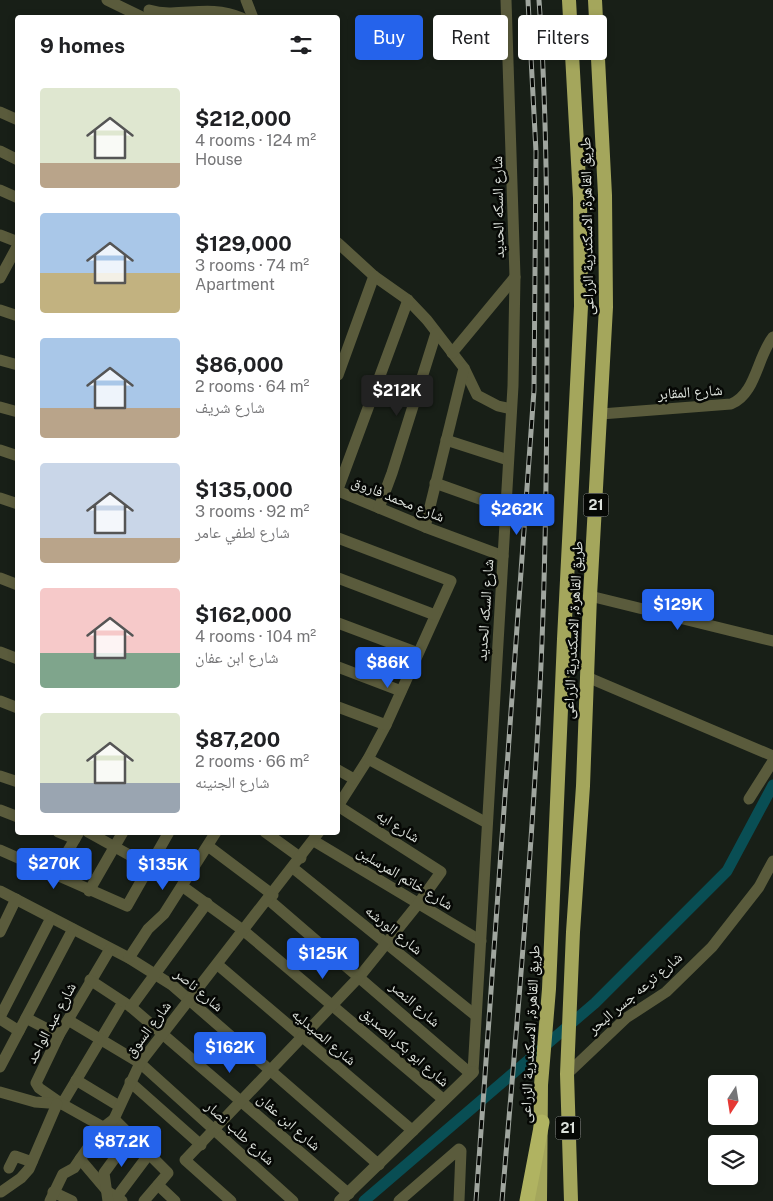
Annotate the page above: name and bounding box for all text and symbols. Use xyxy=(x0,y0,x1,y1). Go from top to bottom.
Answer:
chip: Buy xyxy=(355,15,423,60)
chip: Rent xyxy=(433,15,508,60)
chip: Filters xyxy=(518,15,607,60)
icon: filters xyxy=(287,31,315,59)
text: 9 homes xyxy=(40,33,125,58)
text: $212,000 xyxy=(195,106,291,131)
icon: home xyxy=(80,108,140,168)
text: 4 rooms · 124 m² xyxy=(195,131,316,150)
street label: طريق القاهرة, الاسكندرية الزراعى xyxy=(576,136,599,315)
text: House xyxy=(195,150,243,169)
street label: شارع السكه الحديد xyxy=(488,156,509,258)
text: $129,000 xyxy=(195,231,292,256)
icon: home xyxy=(80,233,140,293)
text: 3 rooms · 74 m² xyxy=(195,256,309,275)
text: Apartment xyxy=(195,275,275,294)
text: $86,000 xyxy=(195,352,283,377)
icon: home xyxy=(80,358,140,418)
pin: $212K xyxy=(362,374,432,417)
text: 2 rooms · 64 m² xyxy=(195,377,309,396)
text: $212K xyxy=(372,381,422,400)
street label: شارع المقابر xyxy=(656,381,723,404)
text: شارع شريف xyxy=(195,398,265,417)
street label: شارع محمد فاروق xyxy=(349,472,447,527)
text: $135,000 xyxy=(195,477,293,502)
icon: home xyxy=(80,483,140,543)
pin: $262K xyxy=(482,494,552,536)
road number: 21 xyxy=(584,494,608,516)
text: $262K xyxy=(490,500,544,519)
text: 3 rooms · 92 m² xyxy=(195,502,309,521)
text: شارع لطفي عامر xyxy=(195,523,290,542)
street label: طريق القاهرة, الاسكندرية الزراعى xyxy=(559,540,588,720)
street label: شارع السكه الحديد xyxy=(472,558,499,662)
pin: $129K xyxy=(643,588,713,631)
text: $129K xyxy=(653,595,703,614)
text: $162,000 xyxy=(195,602,292,627)
icon: home xyxy=(80,608,140,668)
text: 4 rooms · 104 m² xyxy=(195,627,316,646)
pin: $86K xyxy=(358,646,418,689)
text: شارع ابن عفان xyxy=(195,648,278,667)
text: $86K xyxy=(366,653,410,672)
text: $87,200 xyxy=(195,727,280,752)
icon: home xyxy=(80,733,140,793)
text: 2 rooms · 66 m² xyxy=(195,752,309,771)
text: شارع الجنينه xyxy=(195,773,270,792)
street label: شارع ايه xyxy=(372,806,423,847)
street label: شارع خاتم المرسلين xyxy=(353,842,456,915)
pin: $270K xyxy=(19,848,89,890)
pin: $135K xyxy=(128,848,198,891)
text: $270K xyxy=(28,854,80,873)
text: $135K xyxy=(138,855,188,874)
street label: شارع الورشه xyxy=(361,901,426,959)
pin: $125K xyxy=(288,938,358,980)
text: $125K xyxy=(298,944,348,963)
street label: طريق القاهرة, الاسكندرية الزراعى xyxy=(516,944,545,1124)
street label: شارع ترعه جسر البحر xyxy=(583,948,687,1039)
street label: شارع ناصر xyxy=(170,964,227,1016)
street label: شارع النصر xyxy=(385,977,444,1032)
street label: شارع عبد الواحد xyxy=(22,979,81,1067)
street label: شارع السوق xyxy=(121,997,176,1061)
street label: شارع ابو بكر الصديق xyxy=(356,1004,453,1091)
street label: شارع الصيدليه xyxy=(288,1005,360,1070)
pin: $162K xyxy=(195,1032,265,1074)
text: $162K xyxy=(205,1038,255,1057)
north arrow xyxy=(708,1075,758,1125)
map controls xyxy=(708,1075,758,1185)
street label: شارع ابن عفان xyxy=(253,1090,325,1155)
street label: شارع طلب نصار xyxy=(200,1097,278,1170)
road number: 21 xyxy=(556,1116,580,1140)
pin: $87.2K xyxy=(81,1126,163,1168)
text: $87.2K xyxy=(94,1132,150,1151)
button: layers xyxy=(708,1135,758,1185)

